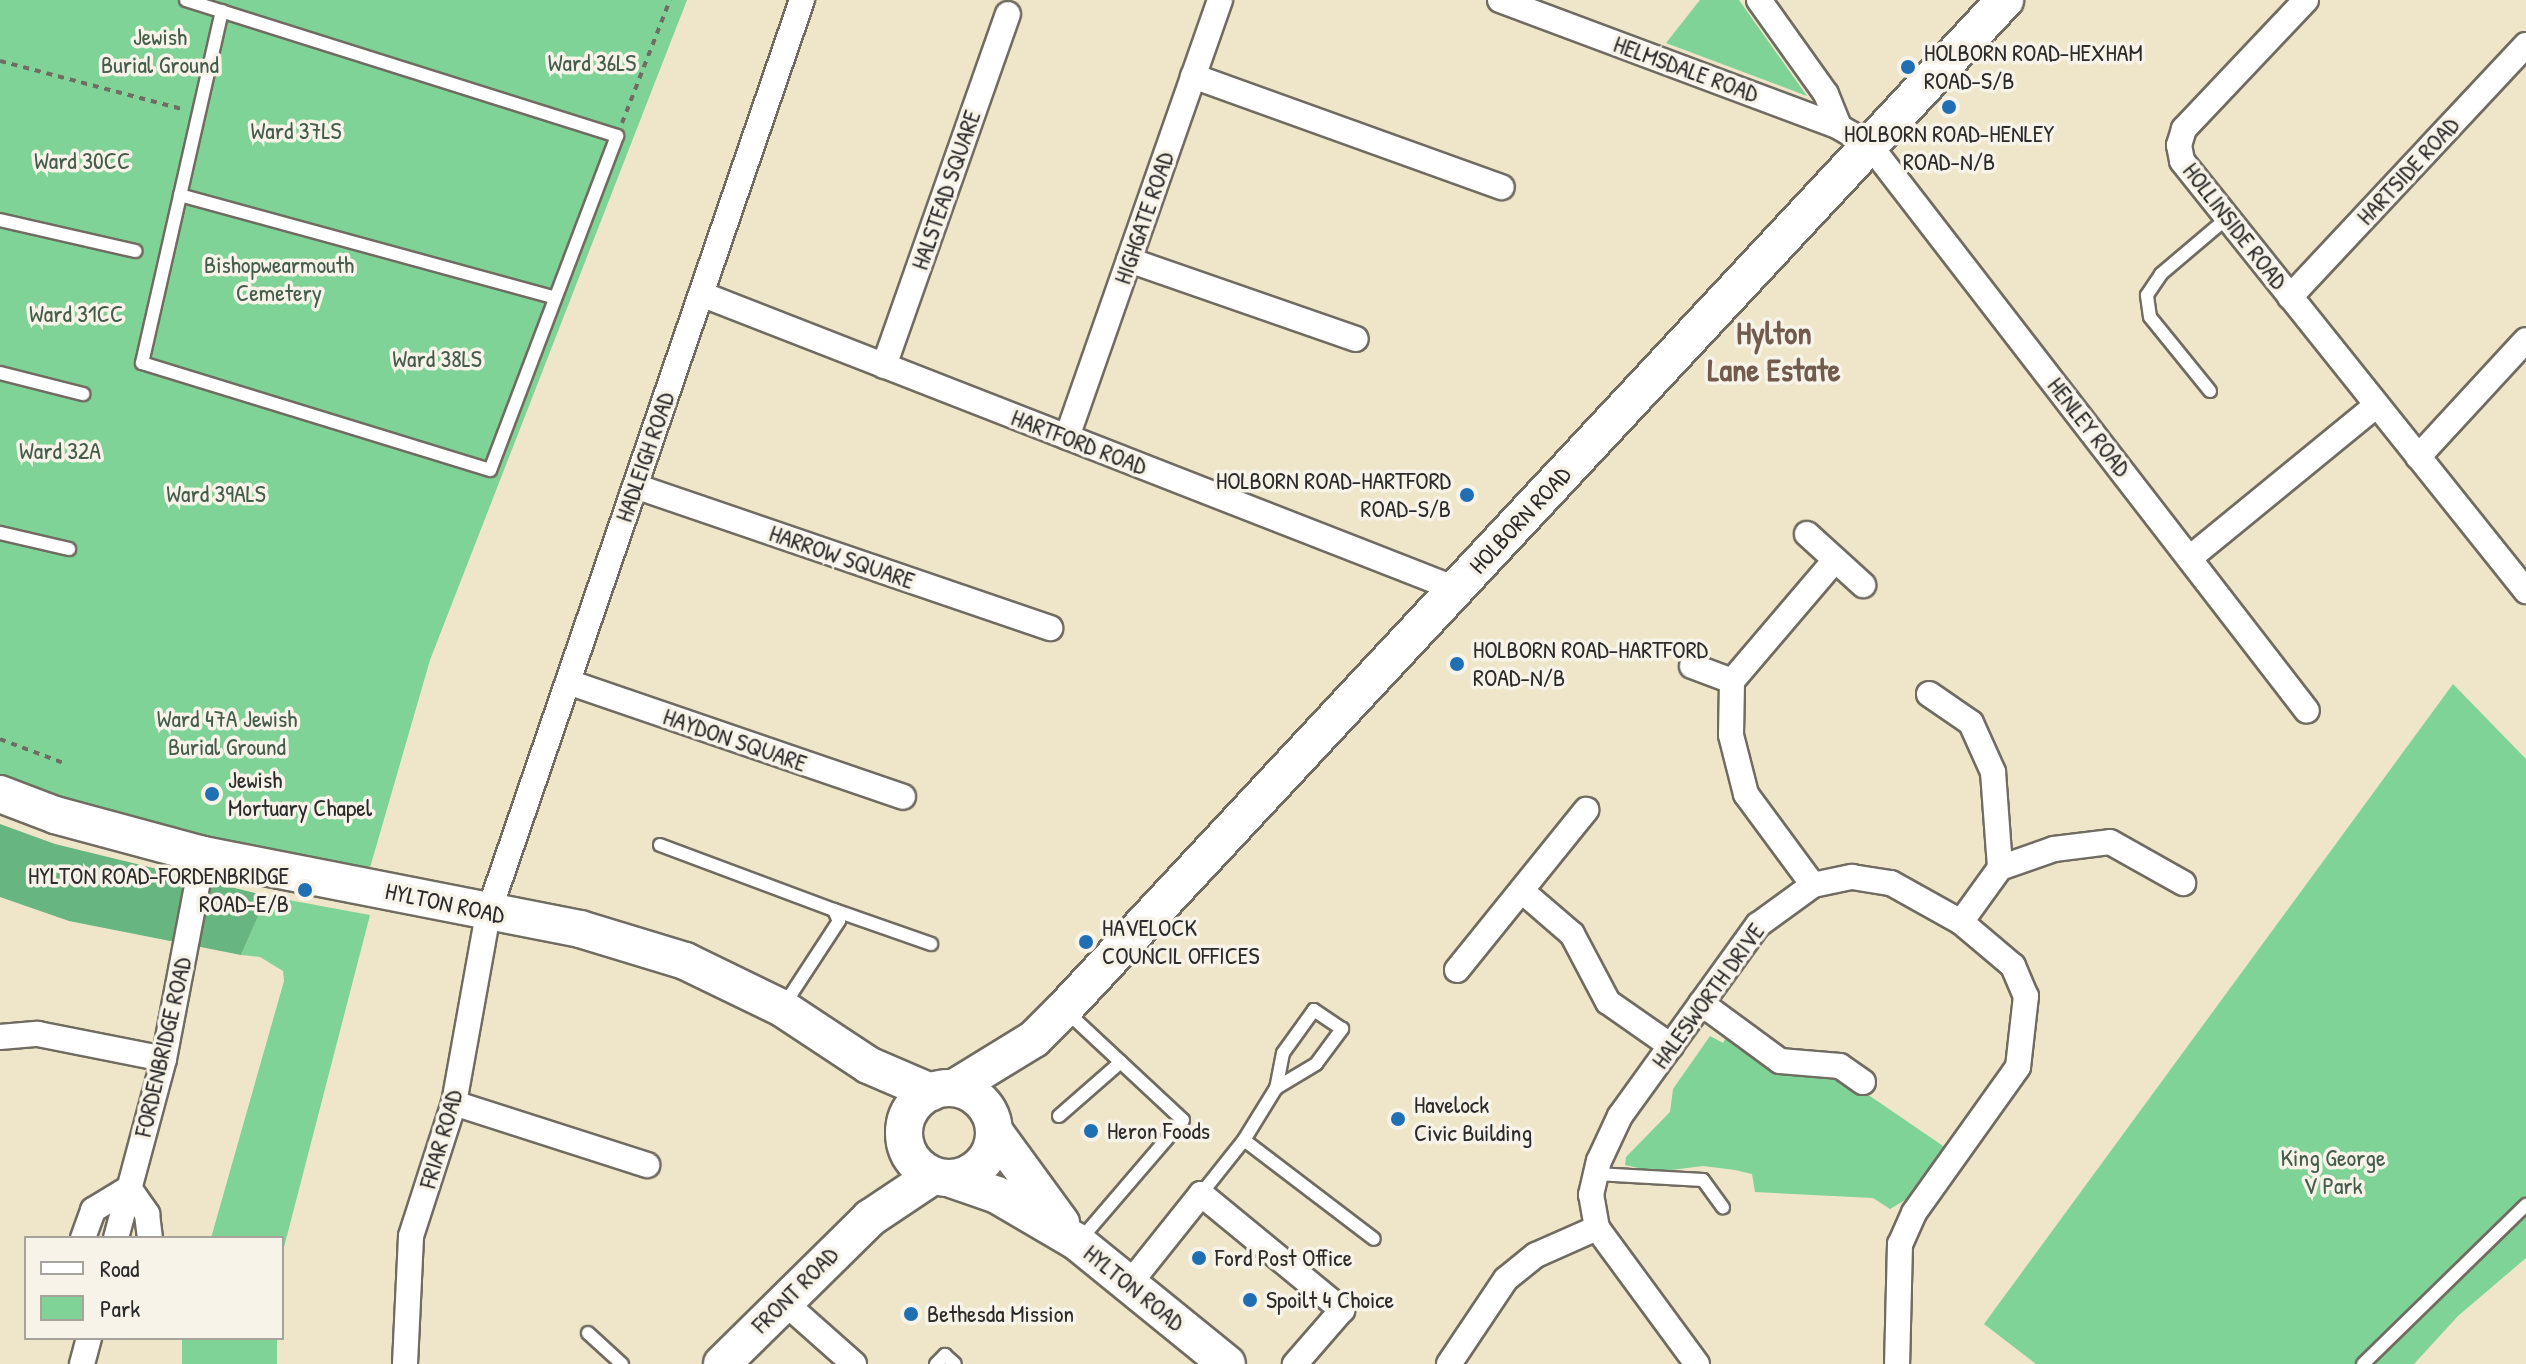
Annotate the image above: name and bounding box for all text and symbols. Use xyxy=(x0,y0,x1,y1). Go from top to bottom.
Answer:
park label: Jewish Burial Ground xyxy=(101,23,219,79)
street label: HELMSDALE ROAD xyxy=(1610,30,1762,108)
place label: HOLBORN ROAD-HEXHAM ROAD-S/B xyxy=(1924,39,2143,95)
park label: Ward 36LS xyxy=(548,49,636,77)
marker: HOLBORN ROAD-HEXHAM ROAD-S/B xyxy=(1899,58,1917,76)
marker: HOLBORN ROAD-HENLEY ROAD-N/B xyxy=(1940,98,1958,116)
street label: HALSTEAD SQUARE xyxy=(905,107,987,273)
street label: HARTSIDE ROAD xyxy=(2351,111,2465,231)
park label: Ward 37LS xyxy=(251,117,341,145)
place label: HOLBORN ROAD-HENLEY ROAD-N/B xyxy=(1844,120,2054,176)
park label: Ward 30CC xyxy=(34,147,130,175)
street label: HIGHGATE ROAD xyxy=(1108,148,1180,288)
street label: HOLLINSIDE ROAD xyxy=(2177,157,2293,295)
park label: Bishopwearmouth Cemetery xyxy=(204,251,354,307)
park label: Ward 31CC xyxy=(29,300,123,328)
district label: Hylton Lane Estate xyxy=(1708,315,1840,390)
park label: Ward 38LS xyxy=(392,345,482,373)
street label: HENLEY ROAD xyxy=(2041,372,2137,482)
street label: HADLEIGH ROAD xyxy=(609,388,681,526)
street label: HARTFORD ROAD xyxy=(1007,403,1151,481)
park label: Ward 32A xyxy=(19,437,101,465)
street label: HOLBORN ROAD xyxy=(1463,461,1577,579)
place label: HOLBORN ROAD-HARTFORD ROAD-S/B xyxy=(1216,467,1451,523)
park label: Ward 39ALS xyxy=(166,480,266,508)
marker: HOLBORN ROAD-HARTFORD ROAD-S/B xyxy=(1458,486,1476,504)
street label: HARROW SQUARE xyxy=(766,519,918,595)
place label: HOLBORN ROAD-HARTFORD ROAD-N/B xyxy=(1473,636,1708,692)
marker: HOLBORN ROAD-HARTFORD ROAD-N/B xyxy=(1448,655,1466,673)
street label: HAYDON SQUARE xyxy=(660,702,810,778)
park label: Ward 47A Jewish Burial Ground xyxy=(157,705,297,761)
place label: Jewish Mortuary Chapel xyxy=(228,766,372,822)
marker: Jewish Mortuary Chapel xyxy=(203,785,221,803)
place label: HYLTON ROAD-FORDENBRIDGE ROAD-E/B xyxy=(28,862,289,918)
street label: HYLTON ROAD xyxy=(383,876,507,930)
marker: HYLTON ROAD-FORDENBRIDGE ROAD-E/B xyxy=(296,881,314,899)
place label: HAVELOCK COUNCIL OFFICES xyxy=(1102,914,1259,970)
street label: HALESWORTH DRIVE xyxy=(1646,918,1770,1074)
marker: HAVELOCK COUNCIL OFFICES xyxy=(1077,933,1095,951)
street label: FORDENBRIDGE ROAD xyxy=(128,955,198,1139)
street label: FRIAR ROAD xyxy=(413,1086,469,1192)
place label: Havelock Civic Building xyxy=(1414,1091,1532,1147)
marker: Havelock Civic Building xyxy=(1389,1110,1407,1128)
place label: Heron Foods xyxy=(1107,1117,1210,1145)
marker: Heron Foods xyxy=(1082,1122,1100,1140)
park label: King George V Park xyxy=(2280,1144,2386,1200)
legend xyxy=(24,1236,284,1340)
street label: HYLTON ROAD xyxy=(1078,1239,1190,1337)
street label: FRONT ROAD xyxy=(746,1241,844,1339)
place label: Ford Post Office xyxy=(1215,1244,1352,1272)
marker: Ford Post Office xyxy=(1190,1249,1208,1267)
text: Road xyxy=(100,1252,139,1284)
place label: Spoilt 4 Choice xyxy=(1266,1286,1394,1314)
marker: Spoilt 4 Choice xyxy=(1241,1291,1259,1309)
text: Park xyxy=(100,1292,140,1324)
place label: Bethesda Mission xyxy=(927,1300,1074,1328)
marker: Bethesda Mission xyxy=(902,1305,920,1323)

